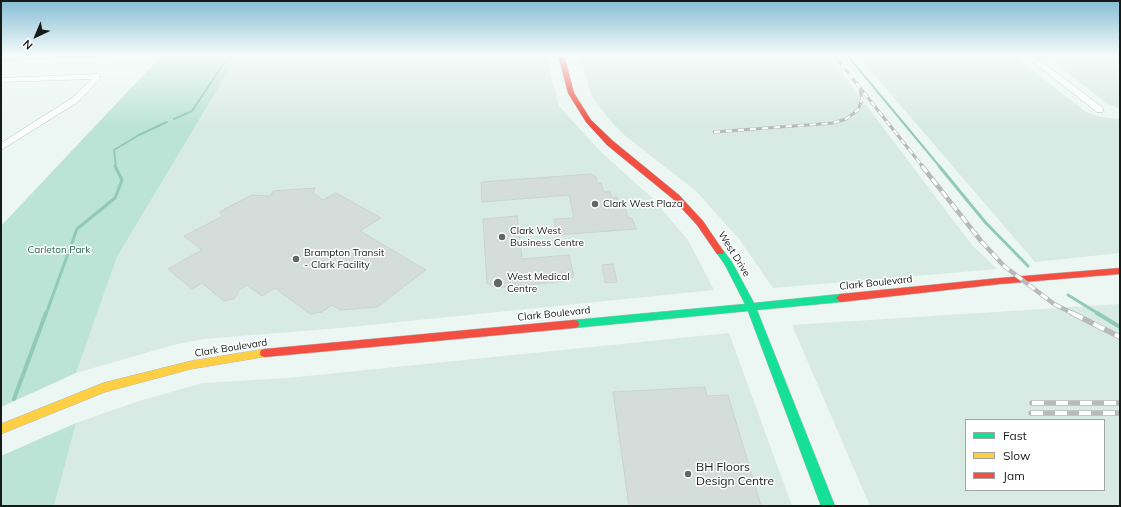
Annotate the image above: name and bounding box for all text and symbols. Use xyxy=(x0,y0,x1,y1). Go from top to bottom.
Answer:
north arrow xyxy=(16,16,56,56)
text: N xyxy=(20,37,36,53)
place label: Clark West Plaza xyxy=(603,198,683,210)
marker: Clark West Plaza xyxy=(590,199,600,209)
place label: Clark West Business Centre xyxy=(510,225,584,248)
street label: West Drive xyxy=(715,229,753,279)
marker: Clark West Business Centre xyxy=(497,232,507,242)
park label: Carleton Park xyxy=(28,244,90,256)
place label: Brampton Transit - Clark Facility xyxy=(304,247,384,270)
marker: Brampton Transit - Clark Facility xyxy=(291,254,301,264)
place label: West Medical Centre xyxy=(507,271,570,294)
street label: Clark Boulevard xyxy=(839,273,913,293)
marker: West Medical Centre xyxy=(492,277,504,289)
street label: Clark Boulevard xyxy=(517,304,591,324)
street label: Clark Boulevard xyxy=(194,336,268,360)
legend xyxy=(965,419,1105,491)
text: Fast xyxy=(1003,428,1027,443)
text: Slow xyxy=(1003,448,1031,463)
place label: BH Floors Design Centre xyxy=(696,460,774,488)
text: Jam xyxy=(1003,468,1025,483)
marker: BH Floors Design Centre xyxy=(683,469,693,479)

